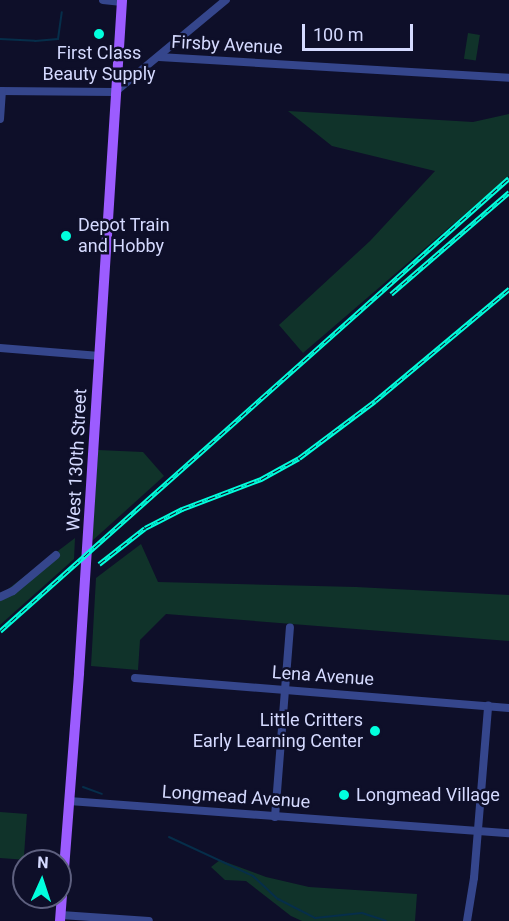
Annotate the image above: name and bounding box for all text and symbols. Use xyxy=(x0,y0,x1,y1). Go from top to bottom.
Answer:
scale bar xyxy=(305,12,416,50)
text: 100 m xyxy=(313,24,364,45)
marker: First Class Beauty Supply xyxy=(92,27,106,41)
street label: Firsby Avenue xyxy=(171,31,283,59)
place label: First Class Beauty Supply xyxy=(42,43,156,86)
place label: Depot Train and Hobby xyxy=(78,215,170,258)
marker: Depot Train and Hobby xyxy=(59,229,73,243)
street label: West 130th Street xyxy=(62,388,92,532)
street label: Lena Avenue xyxy=(271,662,375,690)
place label: Little Critters Early Learning Center xyxy=(193,710,363,752)
marker: Little Critters Early Learning Center xyxy=(368,724,382,738)
street label: Longmead Avenue xyxy=(161,781,311,813)
place label: Longmead Village xyxy=(356,784,500,806)
marker: Longmead Village xyxy=(337,788,351,802)
north arrow xyxy=(12,849,72,909)
text: N xyxy=(37,853,49,872)

